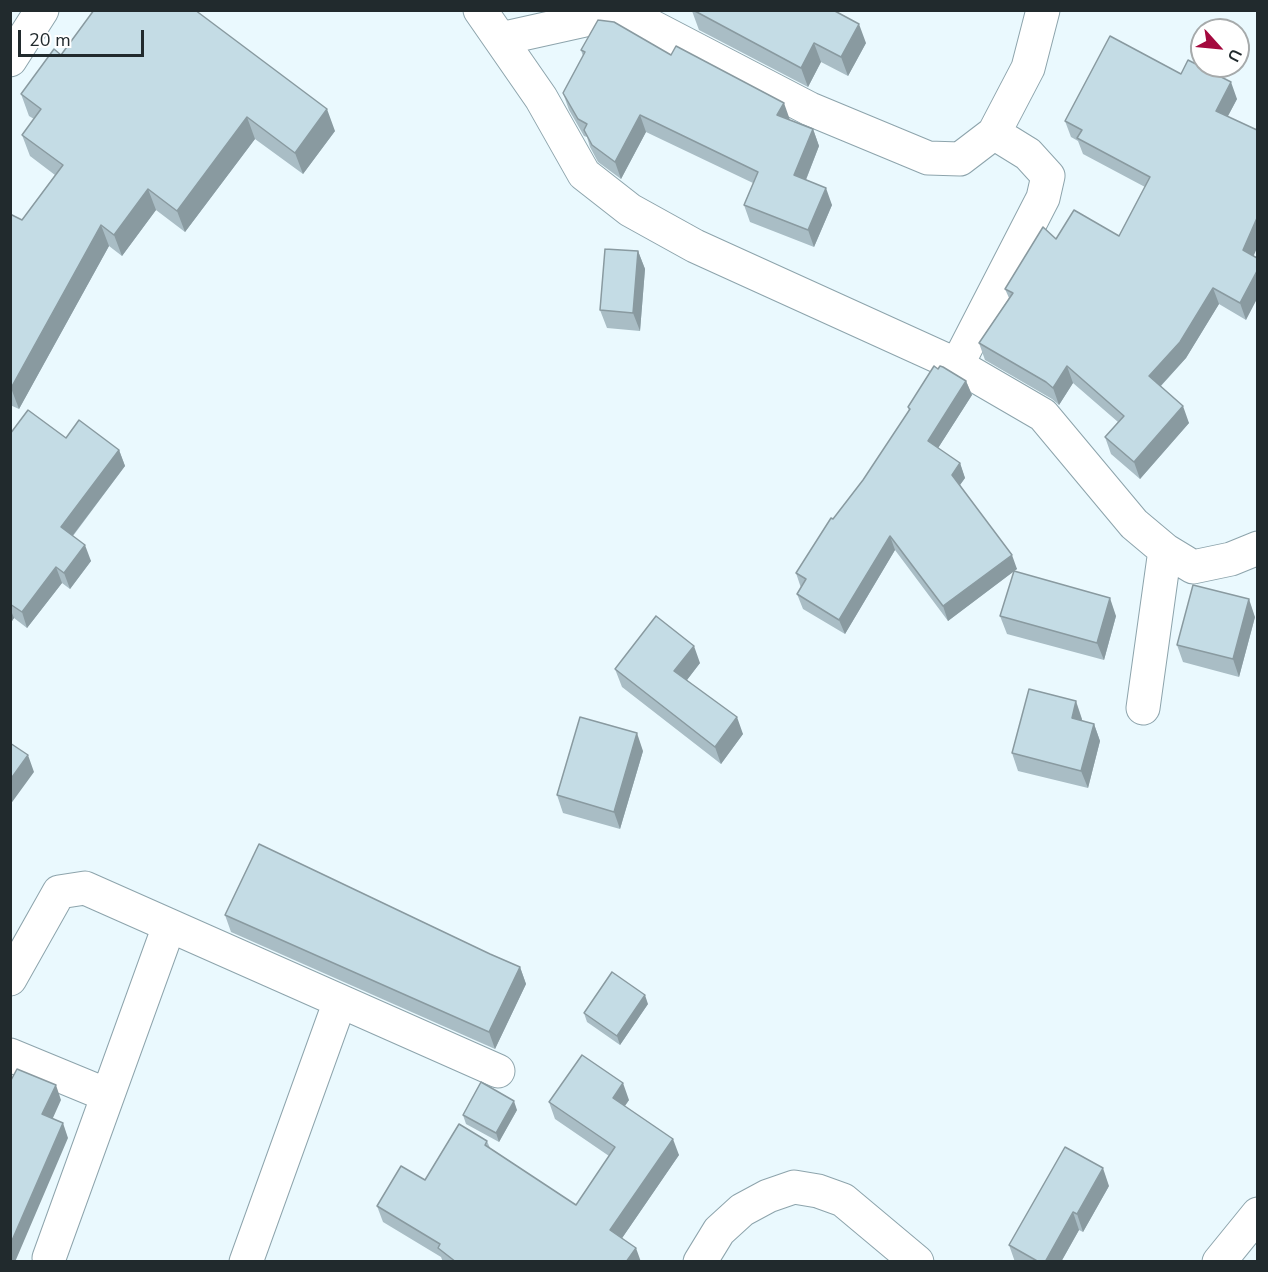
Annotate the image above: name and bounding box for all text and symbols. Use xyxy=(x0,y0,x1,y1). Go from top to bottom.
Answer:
scale bar xyxy=(21,18,147,56)
north arrow xyxy=(1190,18,1250,78)
text: 20 m xyxy=(29,28,71,52)
text: U xyxy=(1222,45,1247,66)

